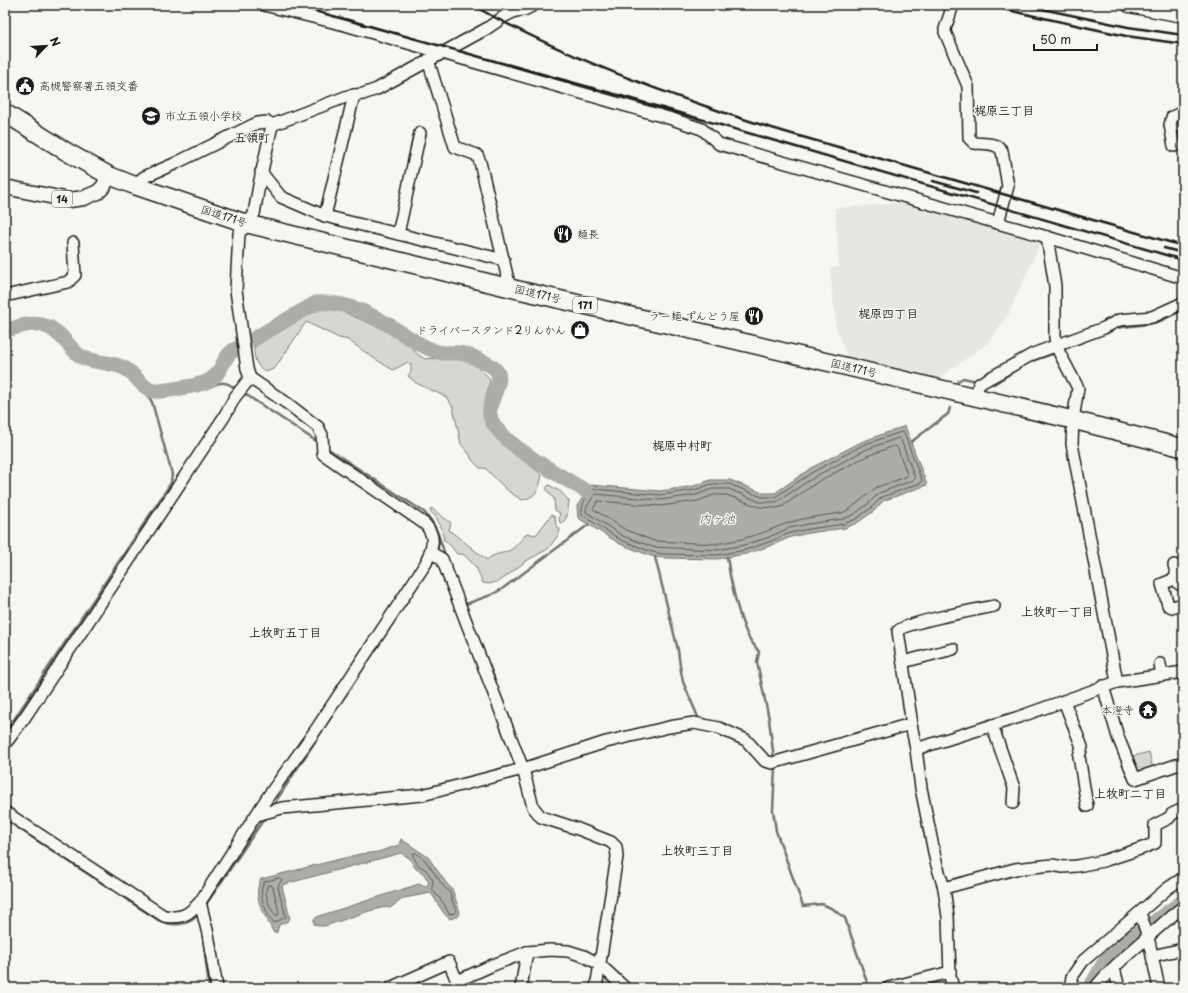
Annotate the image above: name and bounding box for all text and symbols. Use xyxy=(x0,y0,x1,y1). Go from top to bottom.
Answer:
north arrow xyxy=(26,26,66,66)
scale bar xyxy=(1034,26,1097,52)
text: 50 m xyxy=(1040,30,1071,48)
text: N xyxy=(46,34,65,49)
public building icon: 高槻警察署五領交番 xyxy=(14,75,36,97)
place label: 高槻警察署五領交番 xyxy=(39,77,138,94)
district label: 梶原三丁目 xyxy=(974,101,1034,119)
school or university icon: 市立五領小学校 xyxy=(140,105,162,127)
place label: 市立五領小学校 xyxy=(165,107,242,124)
district label: 五領町 xyxy=(234,128,270,146)
road number: 14 xyxy=(52,191,72,207)
street label: 国道171号 xyxy=(199,200,250,231)
restaurant icon: 麺長 xyxy=(552,223,574,245)
place label: 麺長 xyxy=(577,225,599,242)
street label: 国道171号 xyxy=(513,280,563,307)
road number: 171 xyxy=(573,297,597,313)
district label: 梶原四丁目 xyxy=(858,304,918,322)
restaurant icon: ラー麺 ずんどう屋 xyxy=(743,305,765,327)
place label: ラー麺 ずんどう屋 xyxy=(649,307,740,324)
shop icon: ドライバースタンド2りんかん xyxy=(569,319,591,341)
place label: ドライバースタンド2りんかん xyxy=(417,321,566,338)
street label: 国道171号 xyxy=(829,354,879,381)
district label: 梶原中村町 xyxy=(652,436,712,454)
water label: 内ヶ池 xyxy=(699,509,736,527)
district label: 上牧町一丁目 xyxy=(1021,602,1093,620)
district label: 上牧町五丁目 xyxy=(249,623,321,641)
temple icon: 本澄寺 xyxy=(1137,699,1159,721)
place label: 本澄寺 xyxy=(1101,701,1134,718)
district label: 上牧町二丁目 xyxy=(1094,784,1166,802)
district label: 上牧町三丁目 xyxy=(661,841,733,859)

